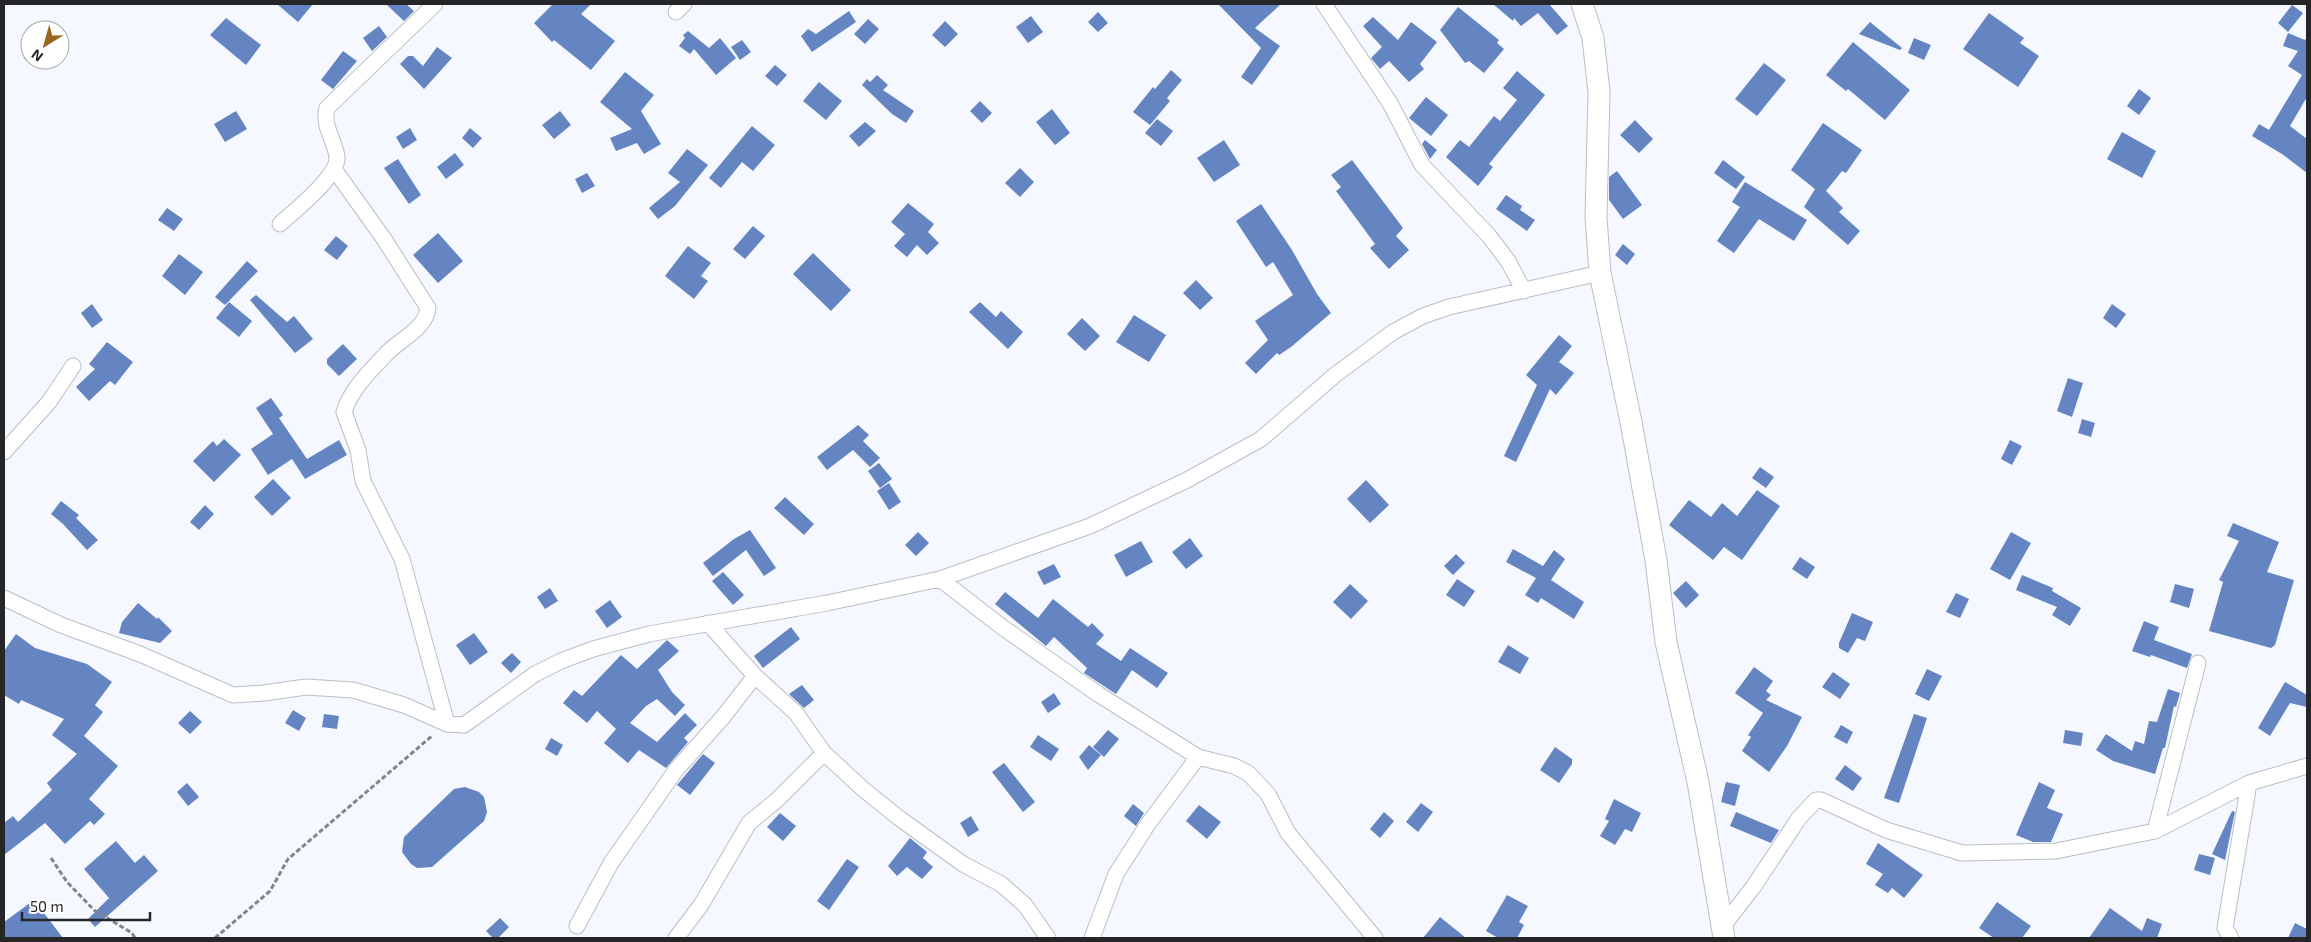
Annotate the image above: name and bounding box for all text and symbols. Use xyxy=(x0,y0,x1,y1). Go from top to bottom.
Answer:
north arrow xyxy=(20,20,70,70)
text: N xyxy=(28,46,46,66)
scale bar xyxy=(22,890,150,922)
text: 50 m xyxy=(30,897,64,915)

